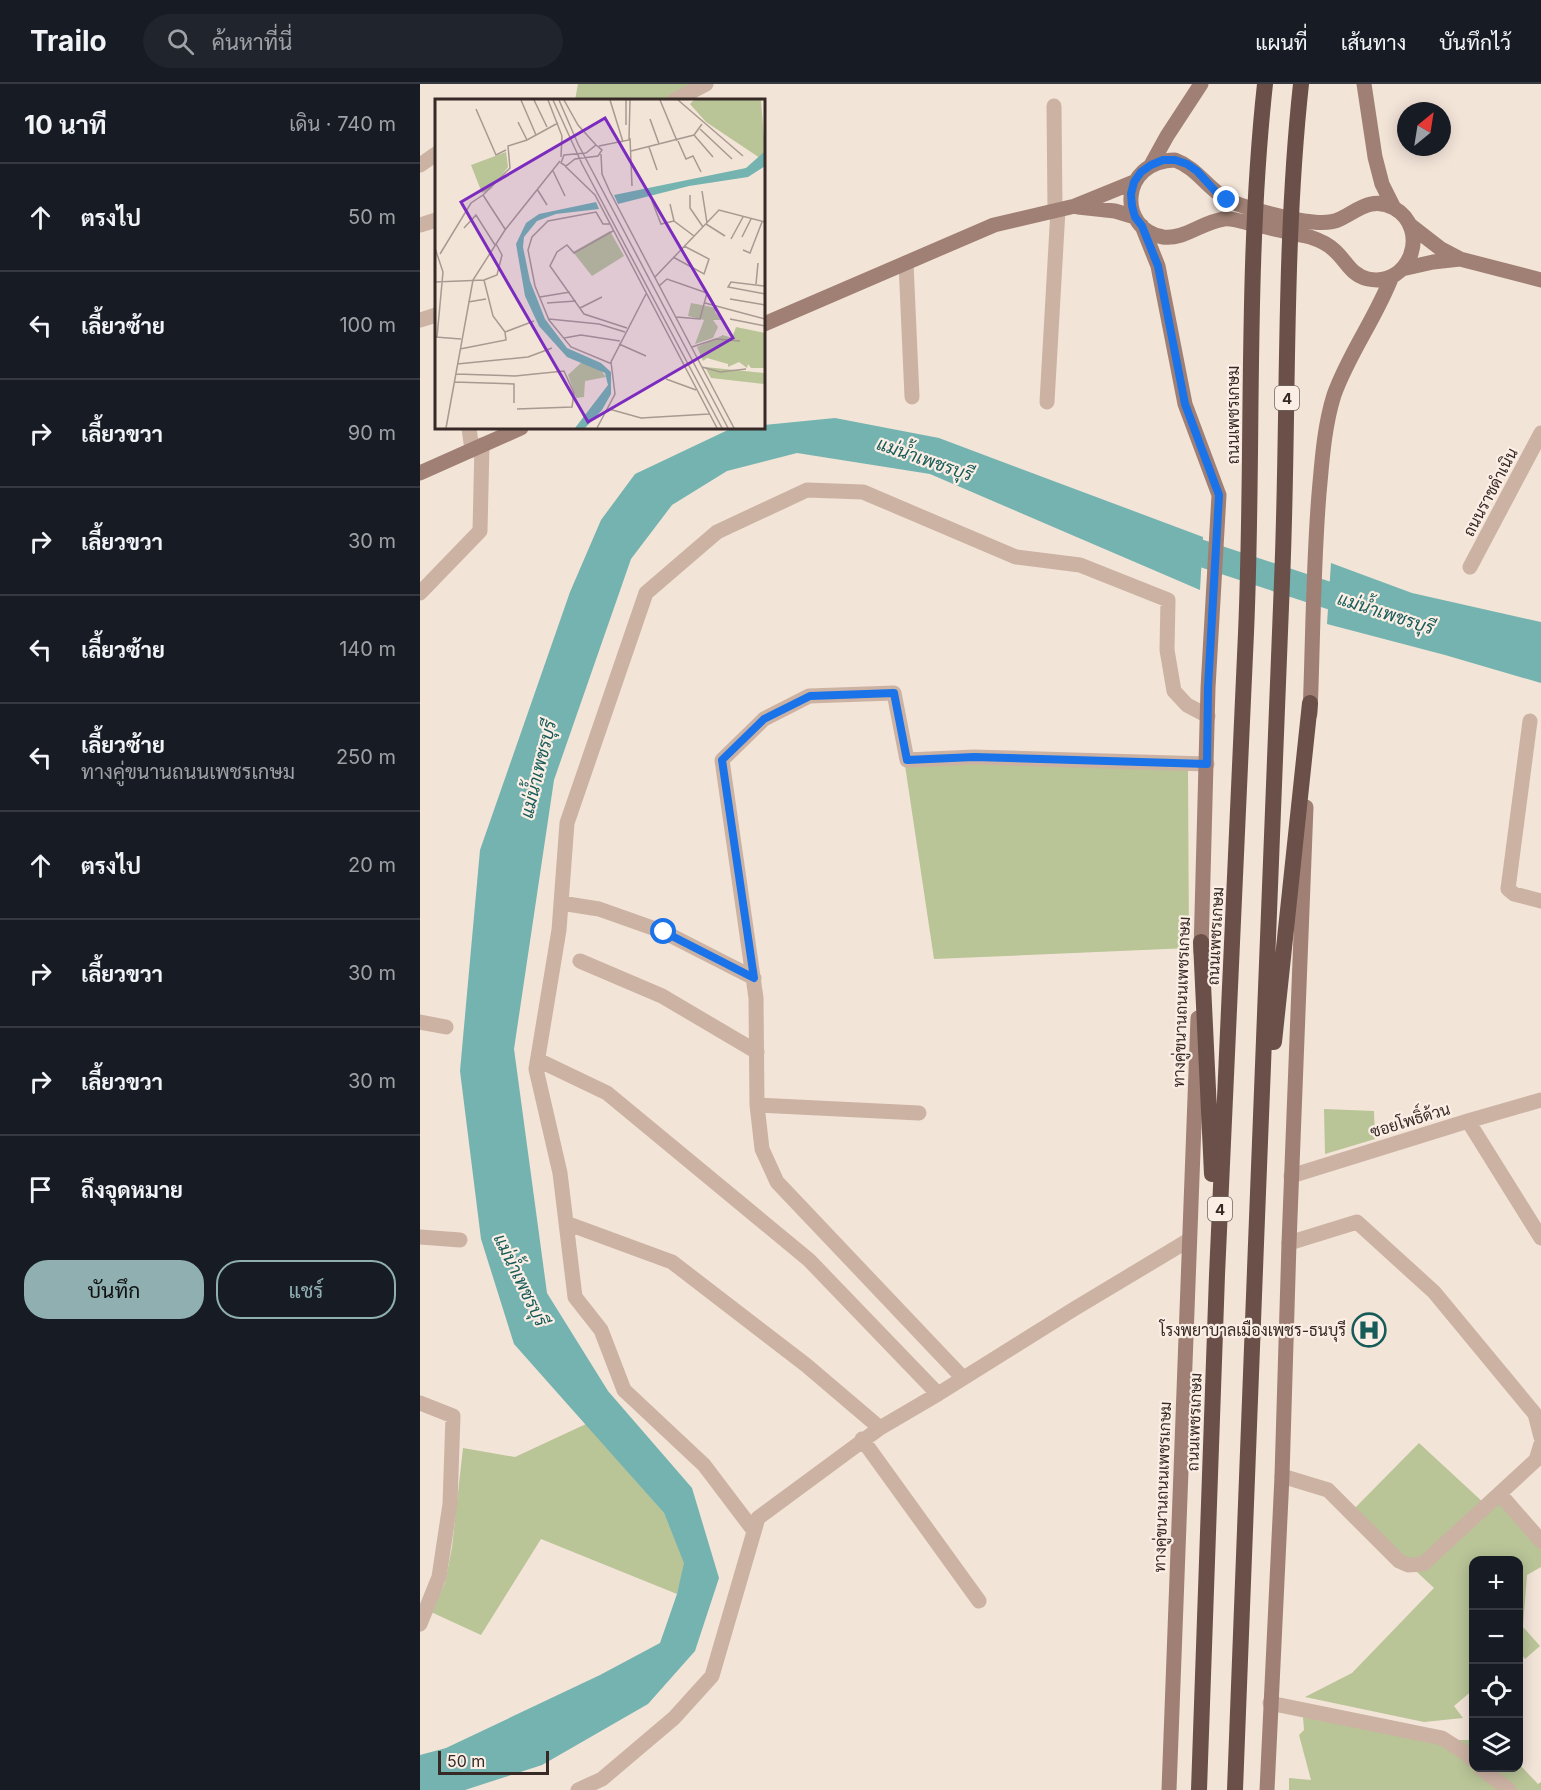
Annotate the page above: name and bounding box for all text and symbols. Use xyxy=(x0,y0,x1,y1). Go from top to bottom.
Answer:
search box xyxy=(143,14,563,68)
text: Trailo xyxy=(30,24,107,58)
icon: search xyxy=(164,25,197,58)
text: ค้นหาที่นี่ xyxy=(212,29,292,55)
text: แผนที่ xyxy=(1255,30,1308,55)
text: เส้นทาง xyxy=(1341,30,1406,55)
text: บันทึกไว้ xyxy=(1439,30,1511,55)
inset map xyxy=(435,99,765,429)
north arrow xyxy=(1397,102,1451,156)
text: 10 นาที xyxy=(24,109,107,140)
text: เดิน · 740 m xyxy=(289,112,396,136)
route end xyxy=(1213,186,1239,212)
icon: ahead xyxy=(24,201,57,234)
text: ตรงไป xyxy=(81,205,141,231)
text: 50 m xyxy=(348,205,396,229)
icon: left xyxy=(24,309,57,342)
text: เลี้ยวซ้าย xyxy=(81,313,165,339)
text: 100 m xyxy=(339,313,396,337)
street label: ถนนเพชรเกษม xyxy=(1223,366,1243,464)
road number: 4 xyxy=(1275,386,1299,410)
icon: right xyxy=(24,417,57,450)
text: เลี้ยวขวา xyxy=(81,421,163,447)
text: 90 m xyxy=(348,421,396,445)
water label: แม่น้ำเพชรบุรี xyxy=(874,428,979,488)
street label: ถนนราชดำเนิน xyxy=(1458,444,1522,540)
icon: right xyxy=(24,525,57,558)
text: เลี้ยวขวา xyxy=(81,529,163,555)
text: 30 m xyxy=(348,529,396,553)
water label: แม่น้ำเพชรบุรี xyxy=(1335,583,1440,641)
icon: left xyxy=(24,633,57,666)
text: เลี้ยวซ้าย xyxy=(81,637,165,663)
text: 140 m xyxy=(339,637,396,661)
water label: แม่น้ำเพชรบุรี xyxy=(511,715,563,821)
text: เลี้ยวซ้าย xyxy=(81,732,165,758)
icon: left xyxy=(24,741,57,774)
text: 250 m xyxy=(336,745,396,769)
text: ทางคู่ขนานถนนเพชรเกษม xyxy=(81,760,295,784)
icon: ahead xyxy=(24,849,57,882)
text: ตรงไป xyxy=(81,853,141,879)
text: 20 m xyxy=(348,853,396,877)
street label: ถนนเพชรเกษม xyxy=(1202,886,1228,986)
street label: ทางคู่ขนานถนนเพชรเกษม xyxy=(1168,916,1196,1088)
route start xyxy=(650,918,676,944)
icon: right xyxy=(24,957,57,990)
text: เลี้ยวขวา xyxy=(81,961,163,987)
text: 30 m xyxy=(348,961,396,985)
icon: right xyxy=(24,1065,57,1098)
text: เลี้ยวขวา xyxy=(81,1069,163,1095)
text: 30 m xyxy=(348,1069,396,1093)
street label: ซอยโพธิ์ด้วน xyxy=(1366,1094,1452,1142)
icon: arrive xyxy=(24,1173,57,1206)
text: ถึงจุดหมาย xyxy=(81,1177,183,1203)
road number: 4 xyxy=(1208,1197,1232,1221)
water label: แม่น้ำเพชรบุรี xyxy=(488,1228,557,1332)
button: บันทึก xyxy=(24,1260,204,1319)
button: แชร์ xyxy=(216,1260,396,1319)
hospital icon: โรงพยาบาลเมืองเพชร-ธนบุรี xyxy=(1351,1312,1387,1348)
place label: โรงพยาบาลเมืองเพชร-ธนบุรี xyxy=(1158,1319,1346,1342)
street label: ถนนเพชรเกษม xyxy=(1182,1372,1206,1472)
street label: ทางคู่ขนานถนนเพชรเกษม xyxy=(1149,1401,1177,1573)
map controls xyxy=(1469,1556,1523,1772)
button: + xyxy=(1469,1556,1523,1610)
button: − xyxy=(1469,1610,1523,1664)
button: locate xyxy=(1469,1664,1523,1718)
button: layers xyxy=(1469,1718,1523,1772)
scale bar xyxy=(438,1748,549,1776)
text: 50 m xyxy=(447,1751,485,1771)

